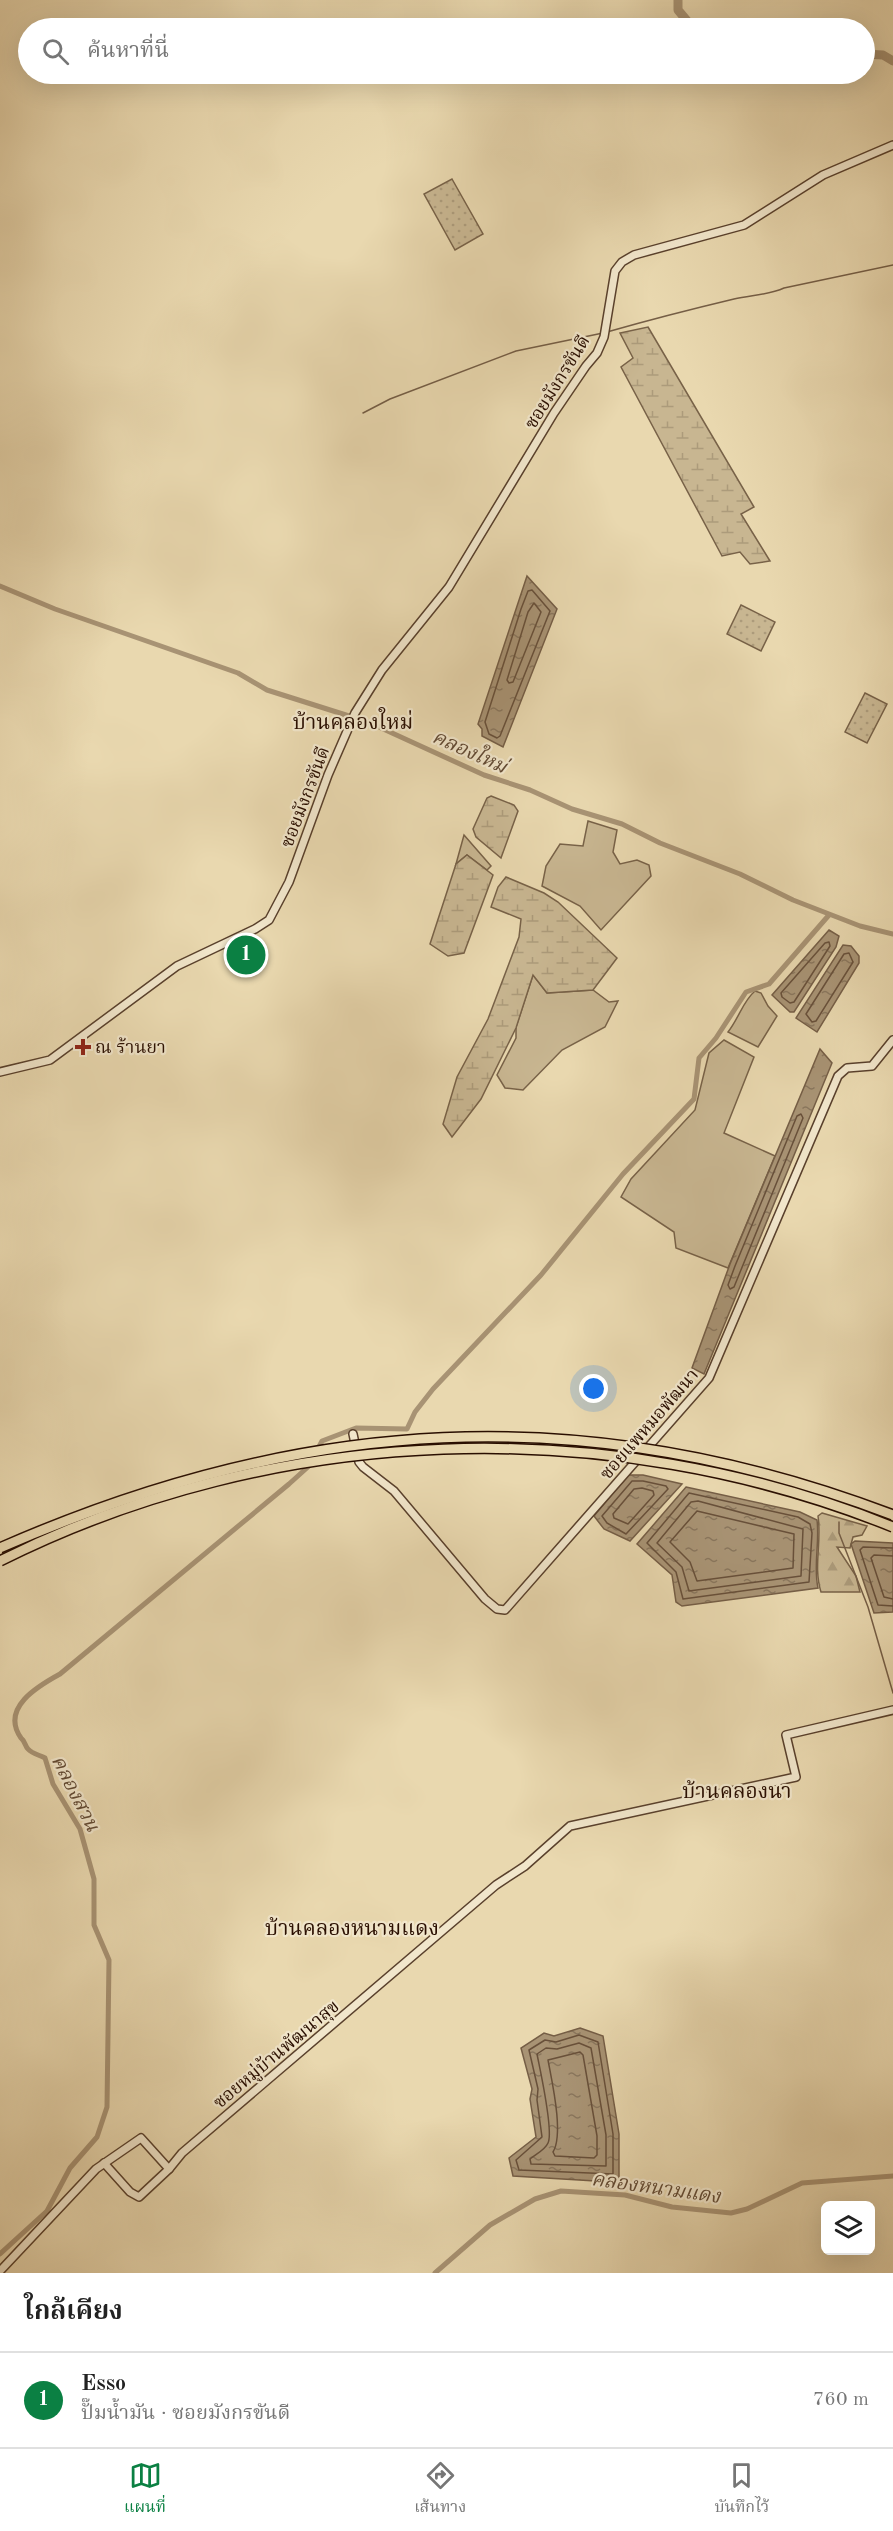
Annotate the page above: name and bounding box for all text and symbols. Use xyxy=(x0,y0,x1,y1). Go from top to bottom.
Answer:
search box xyxy=(18,18,875,84)
icon: search xyxy=(39,35,72,68)
text: ค้นหาที่นี่ xyxy=(87,40,169,62)
street label: ซอยมังกรขันดี xyxy=(521,332,594,432)
district label: บ้านคลองใหม่ xyxy=(293,707,413,734)
water label: คลองใหม่ xyxy=(429,722,514,779)
street label: ซอยมังกรขันดี xyxy=(278,744,333,850)
pin: 1 xyxy=(226,932,266,978)
place label: ณ ร้านยา xyxy=(95,1037,166,1057)
marker: ณ ร้านยา xyxy=(76,1040,90,1054)
street label: ซอยแพหมอพัฒนา xyxy=(596,1365,702,1483)
your location xyxy=(579,1374,608,1403)
water label: คลองสวน xyxy=(47,1753,102,1836)
district label: บ้านคลองนา xyxy=(682,1780,792,1803)
district label: บ้านคลองหนามแดง xyxy=(265,1917,439,1940)
street label: ซอยหมู่บ้านพัฒนาสุข xyxy=(209,1996,344,2114)
water label: คลองหนามแดง xyxy=(590,2170,722,2208)
map controls xyxy=(821,2201,875,2255)
button: layers xyxy=(821,2201,875,2255)
text: ใกล้เคียง xyxy=(24,2299,123,2325)
text: Esso xyxy=(81,2373,126,2395)
text: 1 xyxy=(38,2390,49,2410)
text: 760 m xyxy=(813,2390,869,2410)
text: ปั๊มน้ำมัน · ซอยมังกรขันดี xyxy=(81,2404,290,2424)
tab: แผนที่ xyxy=(124,2459,166,2521)
tab: เส้นทาง xyxy=(414,2459,466,2521)
tab: บันทึกไว้ xyxy=(714,2459,769,2521)

